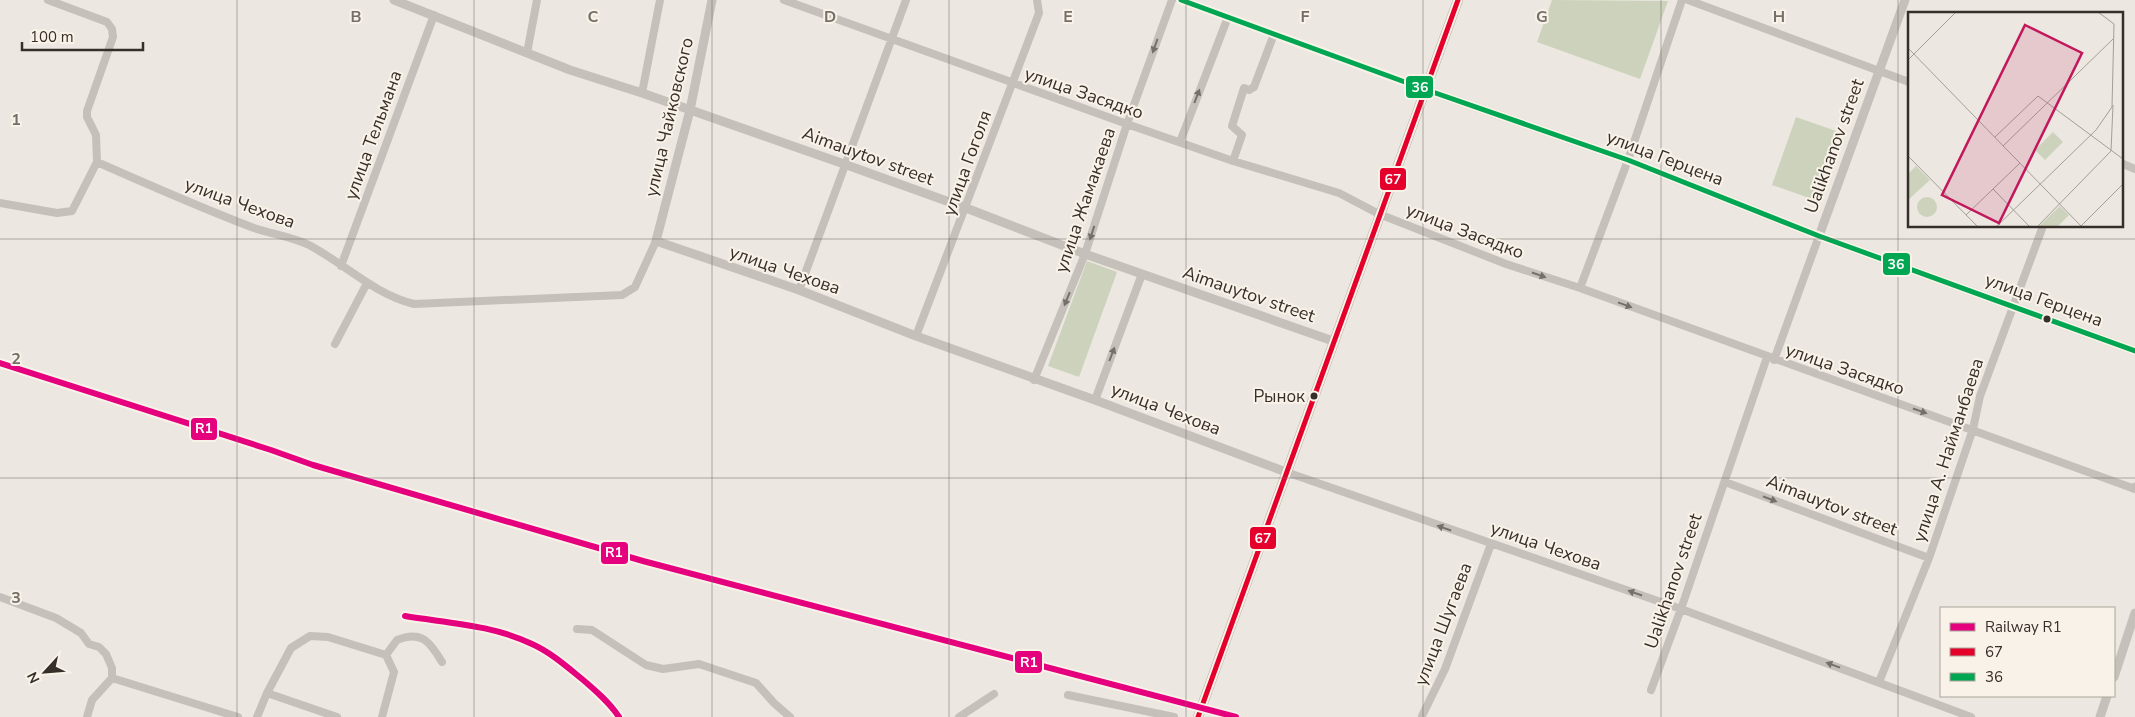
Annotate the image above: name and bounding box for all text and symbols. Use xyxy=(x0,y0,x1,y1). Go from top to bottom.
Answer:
text: B xyxy=(350,6,362,28)
text: C xyxy=(588,6,599,28)
text: D xyxy=(824,6,836,28)
text: E xyxy=(1063,6,1073,28)
text: F xyxy=(1301,6,1310,28)
text: G xyxy=(1536,6,1548,28)
text: H xyxy=(1773,6,1785,28)
inset map xyxy=(1908,12,2122,228)
scale bar xyxy=(22,20,144,52)
text: 100 m xyxy=(30,27,74,47)
street label: улица Чайковского xyxy=(639,35,699,199)
one-way arrow xyxy=(1151,39,1159,54)
street label: улица Засядко xyxy=(1021,61,1147,125)
street label: улица Тельмана xyxy=(338,67,408,203)
line badge: 36 xyxy=(1405,75,1434,99)
street label: Ualikhanov street xyxy=(1799,75,1870,217)
text: 36 xyxy=(1412,78,1428,97)
one-way arrow xyxy=(1194,89,1202,104)
street label: улица Гоголя xyxy=(937,107,997,219)
text: 1 xyxy=(11,109,21,131)
street label: Aimauytov street xyxy=(799,121,938,191)
street label: улица Жамакаева xyxy=(1049,124,1121,276)
street label: улица Герцена xyxy=(1603,125,1727,191)
line badge: 67 xyxy=(1379,167,1407,191)
text: 67 xyxy=(1385,170,1401,189)
street label: улица Чехова xyxy=(182,172,298,234)
street label: улица Засядко xyxy=(1403,197,1527,265)
one-way arrow xyxy=(1087,226,1095,241)
street label: улица Чехова xyxy=(726,240,844,300)
line badge: 36 xyxy=(1882,252,1911,276)
text: 36 xyxy=(1888,255,1904,274)
street label: Aimauytov street xyxy=(1180,260,1319,328)
street label: улица Герцена xyxy=(1982,268,2106,332)
one-way arrow xyxy=(1532,271,1547,279)
one-way arrow xyxy=(1062,292,1070,307)
one-way arrow xyxy=(1618,301,1633,309)
unlabelled marker xyxy=(2042,314,2052,324)
street label: улица Засядко xyxy=(1782,337,1908,401)
one-way arrow xyxy=(1109,347,1116,362)
text: 2 xyxy=(11,348,21,370)
street label: улица А. Найманбаева xyxy=(1907,355,1989,545)
street label: улица Чехова xyxy=(1108,377,1224,441)
place label: Рынок xyxy=(1253,385,1305,408)
marker: Рынок xyxy=(1309,391,1319,401)
one-way arrow xyxy=(1912,408,1927,415)
line badge: R1 xyxy=(190,417,218,441)
text: R1 xyxy=(195,419,213,438)
street label: Aimauytov street xyxy=(1763,469,1902,541)
one-way arrow xyxy=(1763,495,1778,503)
street label: Ualikhanov street xyxy=(1639,510,1708,652)
street label: улица Чехова xyxy=(1487,516,1605,576)
one-way arrow xyxy=(1437,523,1452,531)
line badge: 67 xyxy=(1249,526,1277,550)
text: 67 xyxy=(1255,529,1271,548)
line badge: R1 xyxy=(600,541,629,565)
text: R1 xyxy=(605,543,623,562)
street label: улица Шугаева xyxy=(1408,559,1478,689)
text: 3 xyxy=(11,587,21,609)
one-way arrow xyxy=(1628,589,1643,597)
legend xyxy=(1940,607,2115,697)
text: Railway R1 xyxy=(1985,617,2062,637)
text: 67 xyxy=(1985,642,2003,662)
north arrow xyxy=(20,647,70,697)
line badge: R1 xyxy=(1014,650,1043,674)
text: R1 xyxy=(1020,653,1038,672)
one-way arrow xyxy=(1825,661,1840,669)
text: 36 xyxy=(1985,667,2003,687)
text: N xyxy=(23,669,45,686)

